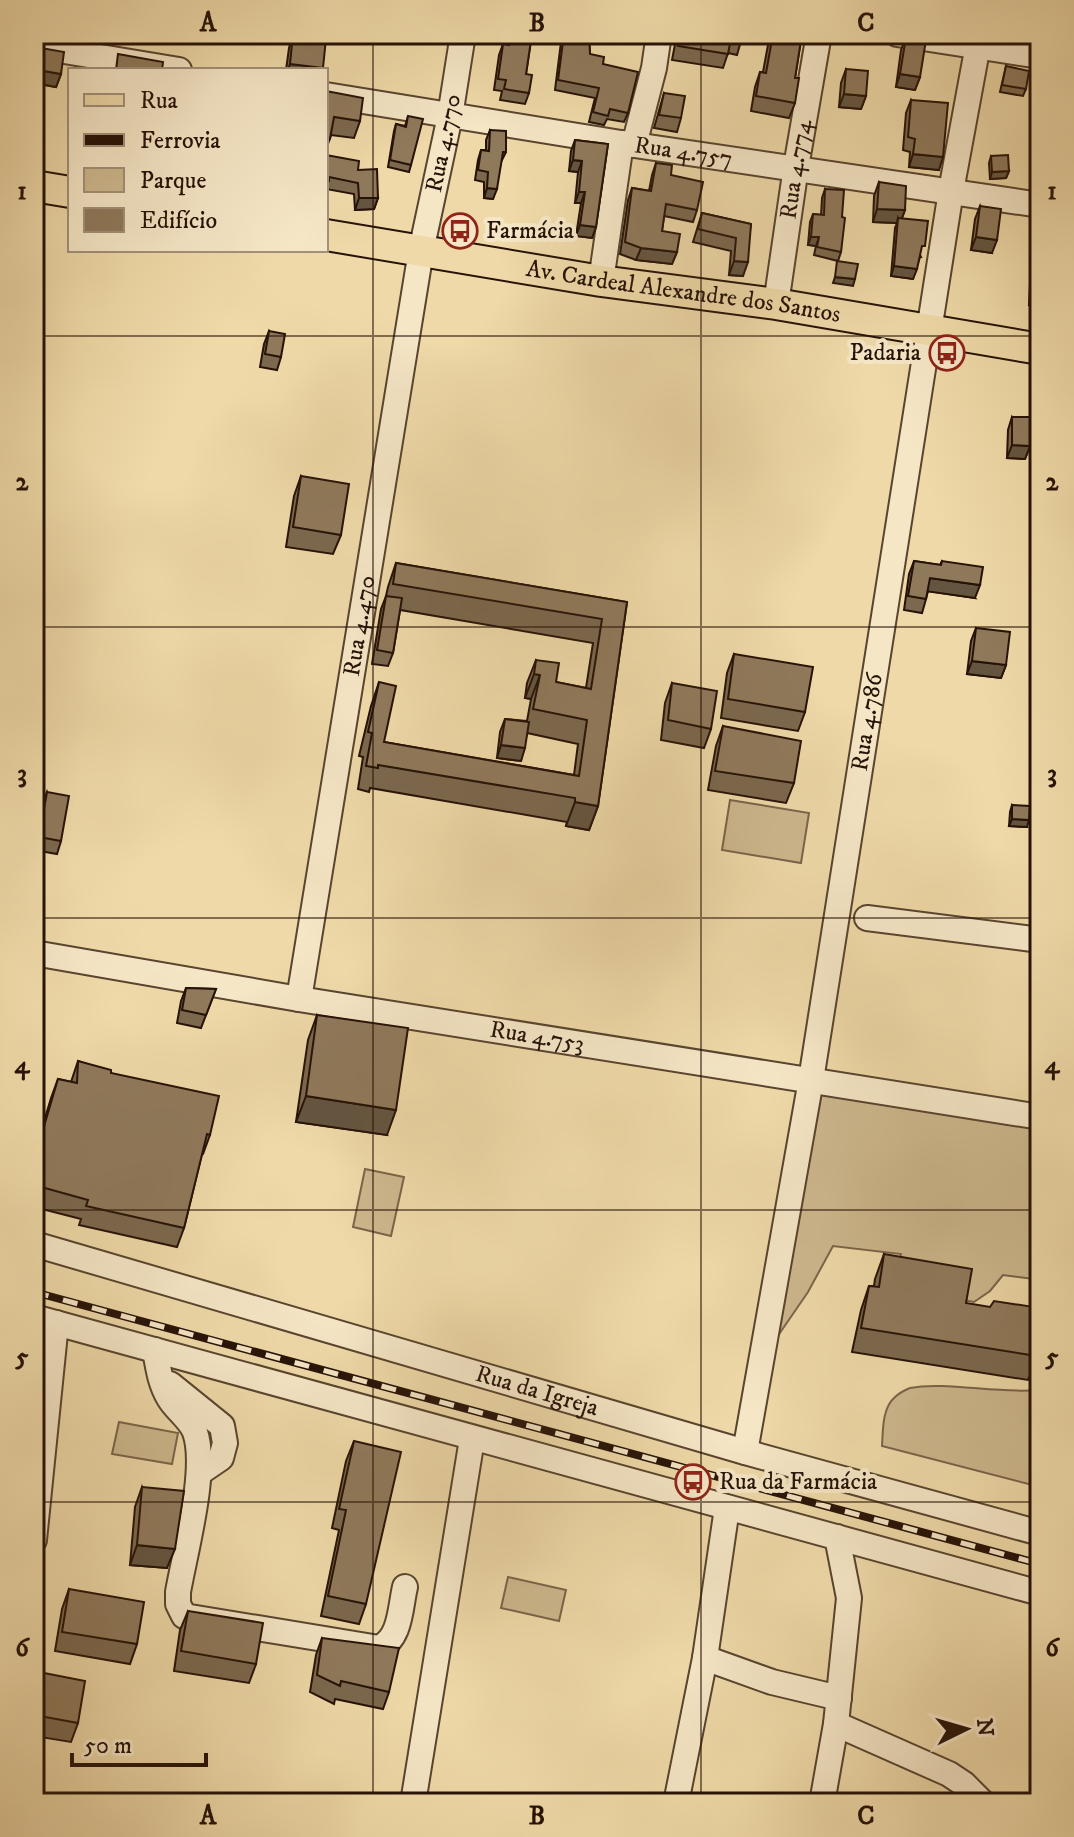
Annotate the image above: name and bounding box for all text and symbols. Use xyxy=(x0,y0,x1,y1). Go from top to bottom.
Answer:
text: A xyxy=(199,7,218,40)
text: B xyxy=(529,7,545,40)
text: C xyxy=(857,7,875,40)
legend xyxy=(68,68,328,252)
text: Rua xyxy=(140,86,179,116)
street label: Rua 4.770 xyxy=(419,92,468,195)
street label: Rua 4.774 xyxy=(774,116,819,221)
text: Ferrovia xyxy=(140,126,221,156)
street label: Rua 4.757 xyxy=(632,130,734,174)
text: Parque xyxy=(140,166,206,196)
text: 1 xyxy=(17,175,27,208)
text: 1 xyxy=(1047,175,1057,208)
text: Edifício xyxy=(140,206,217,236)
bus stop icon: Farmácia xyxy=(441,212,479,250)
place label: Farmácia xyxy=(486,216,575,246)
street label: Av. Cardeal Alexandre dos Santos xyxy=(524,254,843,330)
bus stop icon: Padaria xyxy=(928,334,966,372)
place label: Padaria xyxy=(849,338,922,368)
text: 2 xyxy=(16,466,30,499)
text: 2 xyxy=(1046,466,1060,499)
street label: Rua 4.470 xyxy=(337,573,383,679)
street label: Rua 4.786 xyxy=(845,670,890,773)
text: 3 xyxy=(17,758,27,791)
text: 3 xyxy=(1047,758,1057,791)
street label: Rua 4.753 xyxy=(488,1015,586,1059)
text: 4 xyxy=(15,1049,31,1082)
text: 4 xyxy=(1045,1049,1061,1082)
text: 5 xyxy=(15,1341,29,1374)
text: 5 xyxy=(1045,1341,1059,1374)
street label: Rua da Igreja xyxy=(472,1359,603,1424)
bus stop icon: Rua da Farmácia xyxy=(674,1463,712,1501)
place label: Rua da Farmácia xyxy=(719,1467,878,1497)
text: 6 xyxy=(15,1632,30,1665)
text: 6 xyxy=(1045,1632,1060,1665)
north arrow xyxy=(926,1689,1006,1769)
scale bar xyxy=(72,1717,206,1767)
text: N xyxy=(970,1717,999,1738)
text: 50 m xyxy=(84,1731,132,1761)
text: A xyxy=(199,1800,218,1833)
text: B xyxy=(529,1800,545,1833)
text: C xyxy=(857,1800,875,1833)

